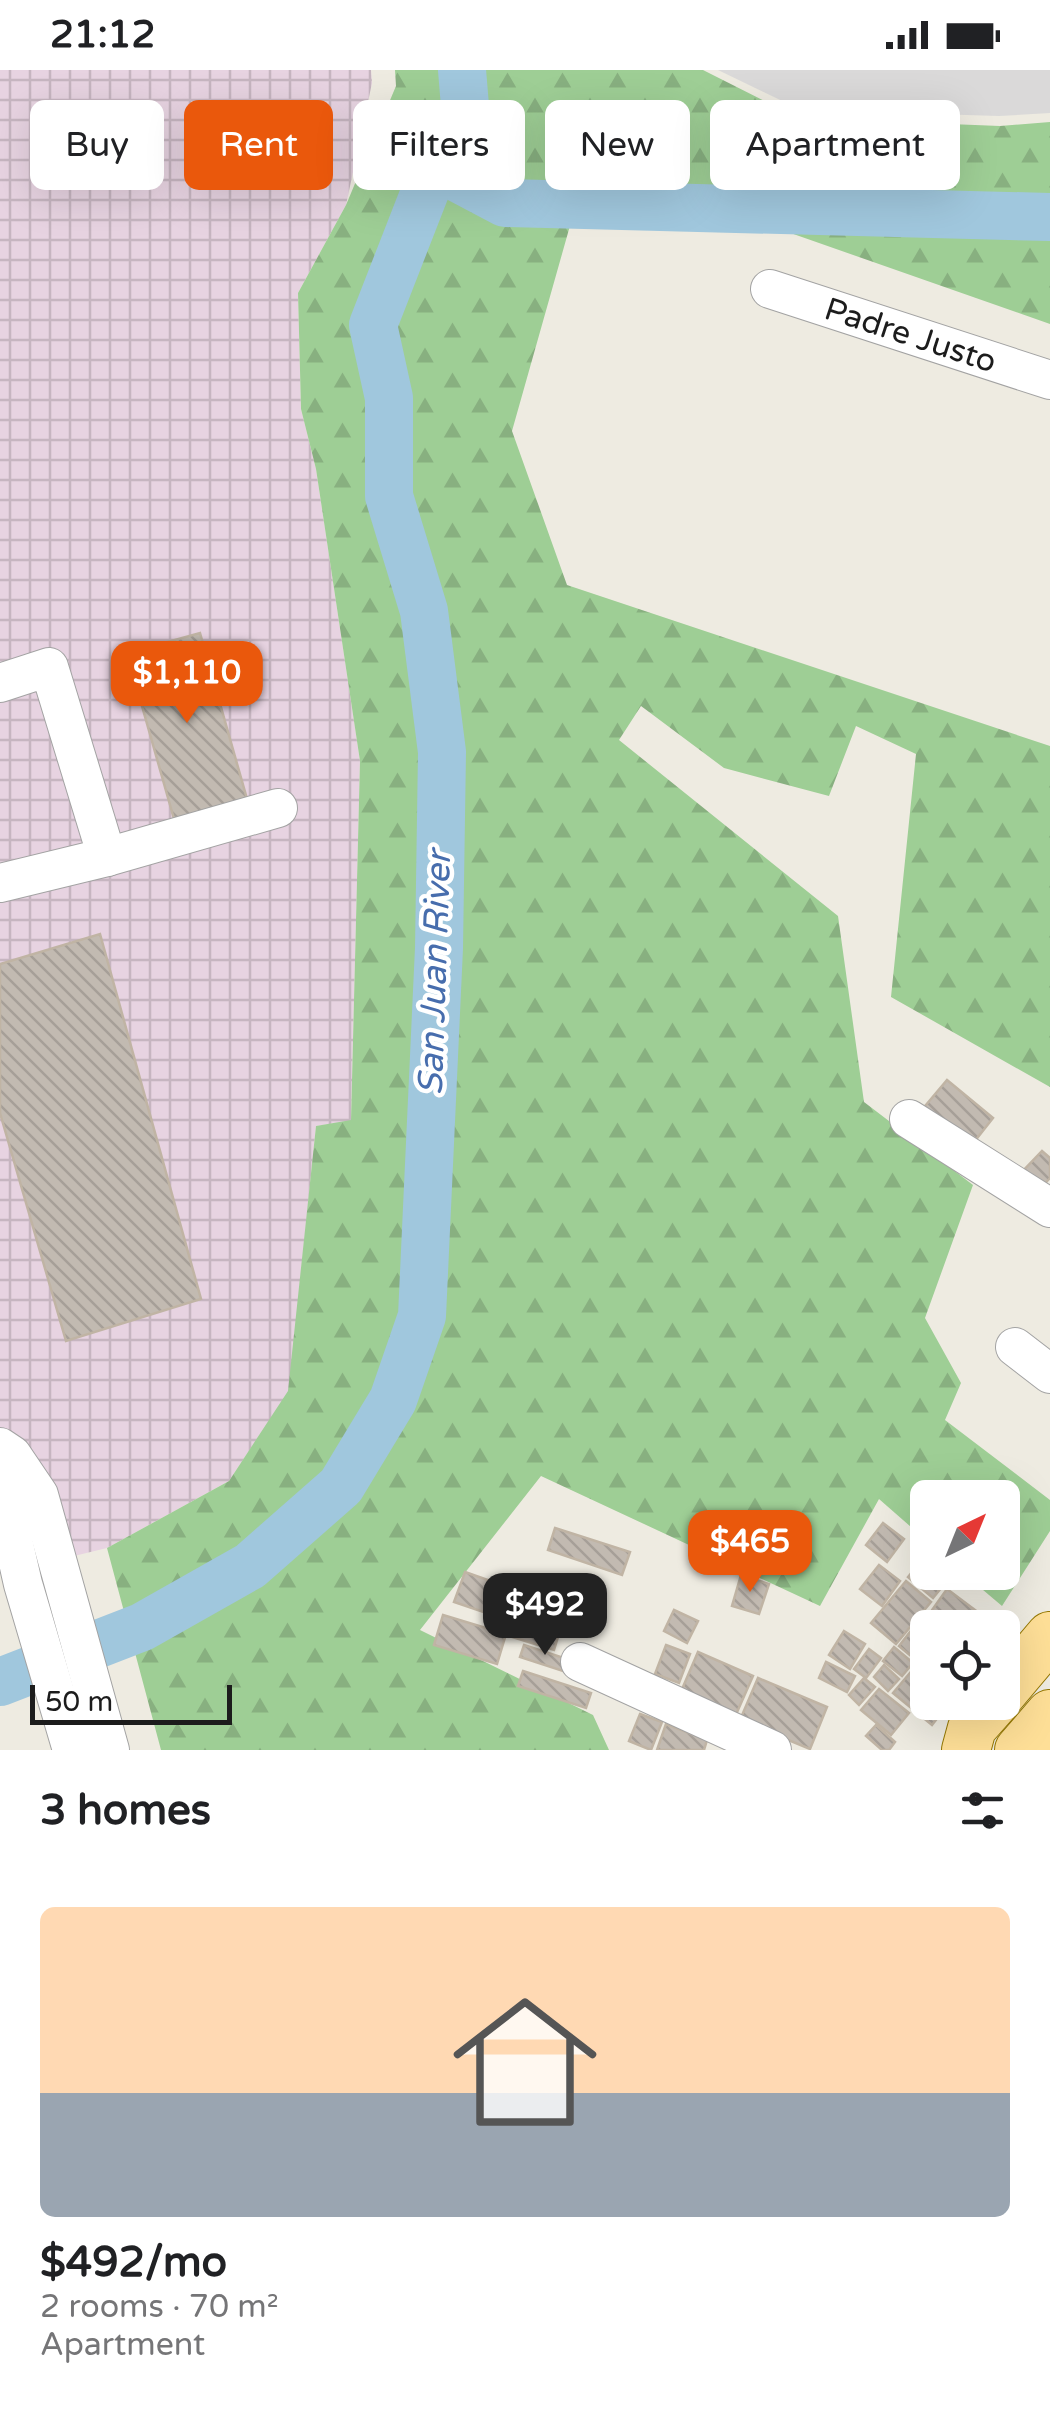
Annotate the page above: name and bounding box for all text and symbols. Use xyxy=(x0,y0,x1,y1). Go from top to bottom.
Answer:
text: 21:12 xyxy=(50,12,155,58)
chip: Buy xyxy=(30,100,164,190)
chip: Rent xyxy=(184,100,333,190)
chip: Filters xyxy=(353,100,525,190)
chip: New xyxy=(545,100,690,190)
chip: Apartment xyxy=(710,100,960,190)
street label: Padre Justo xyxy=(820,290,1001,381)
pin: $1,110 xyxy=(106,641,268,726)
text: $1,110 xyxy=(133,654,241,692)
water label: San Juan River xyxy=(410,846,460,1096)
north arrow xyxy=(910,1480,1020,1590)
map controls xyxy=(910,1480,1020,1720)
pin: $465 xyxy=(691,1510,809,1595)
text: $465 xyxy=(710,1523,790,1561)
pin: $492 xyxy=(486,1573,604,1658)
text: $492 xyxy=(505,1586,585,1624)
button: locate xyxy=(910,1610,1020,1720)
scale bar xyxy=(30,1680,232,1724)
text: 50 m xyxy=(45,1685,113,1719)
icon: filters xyxy=(955,1783,1010,1838)
text: 3 homes xyxy=(40,1785,211,1836)
icon: home xyxy=(435,1972,615,2152)
text: $492/mo xyxy=(40,2237,227,2288)
text: 2 rooms · 70 m² xyxy=(40,2288,279,2326)
text: Apartment xyxy=(40,2326,205,2364)

